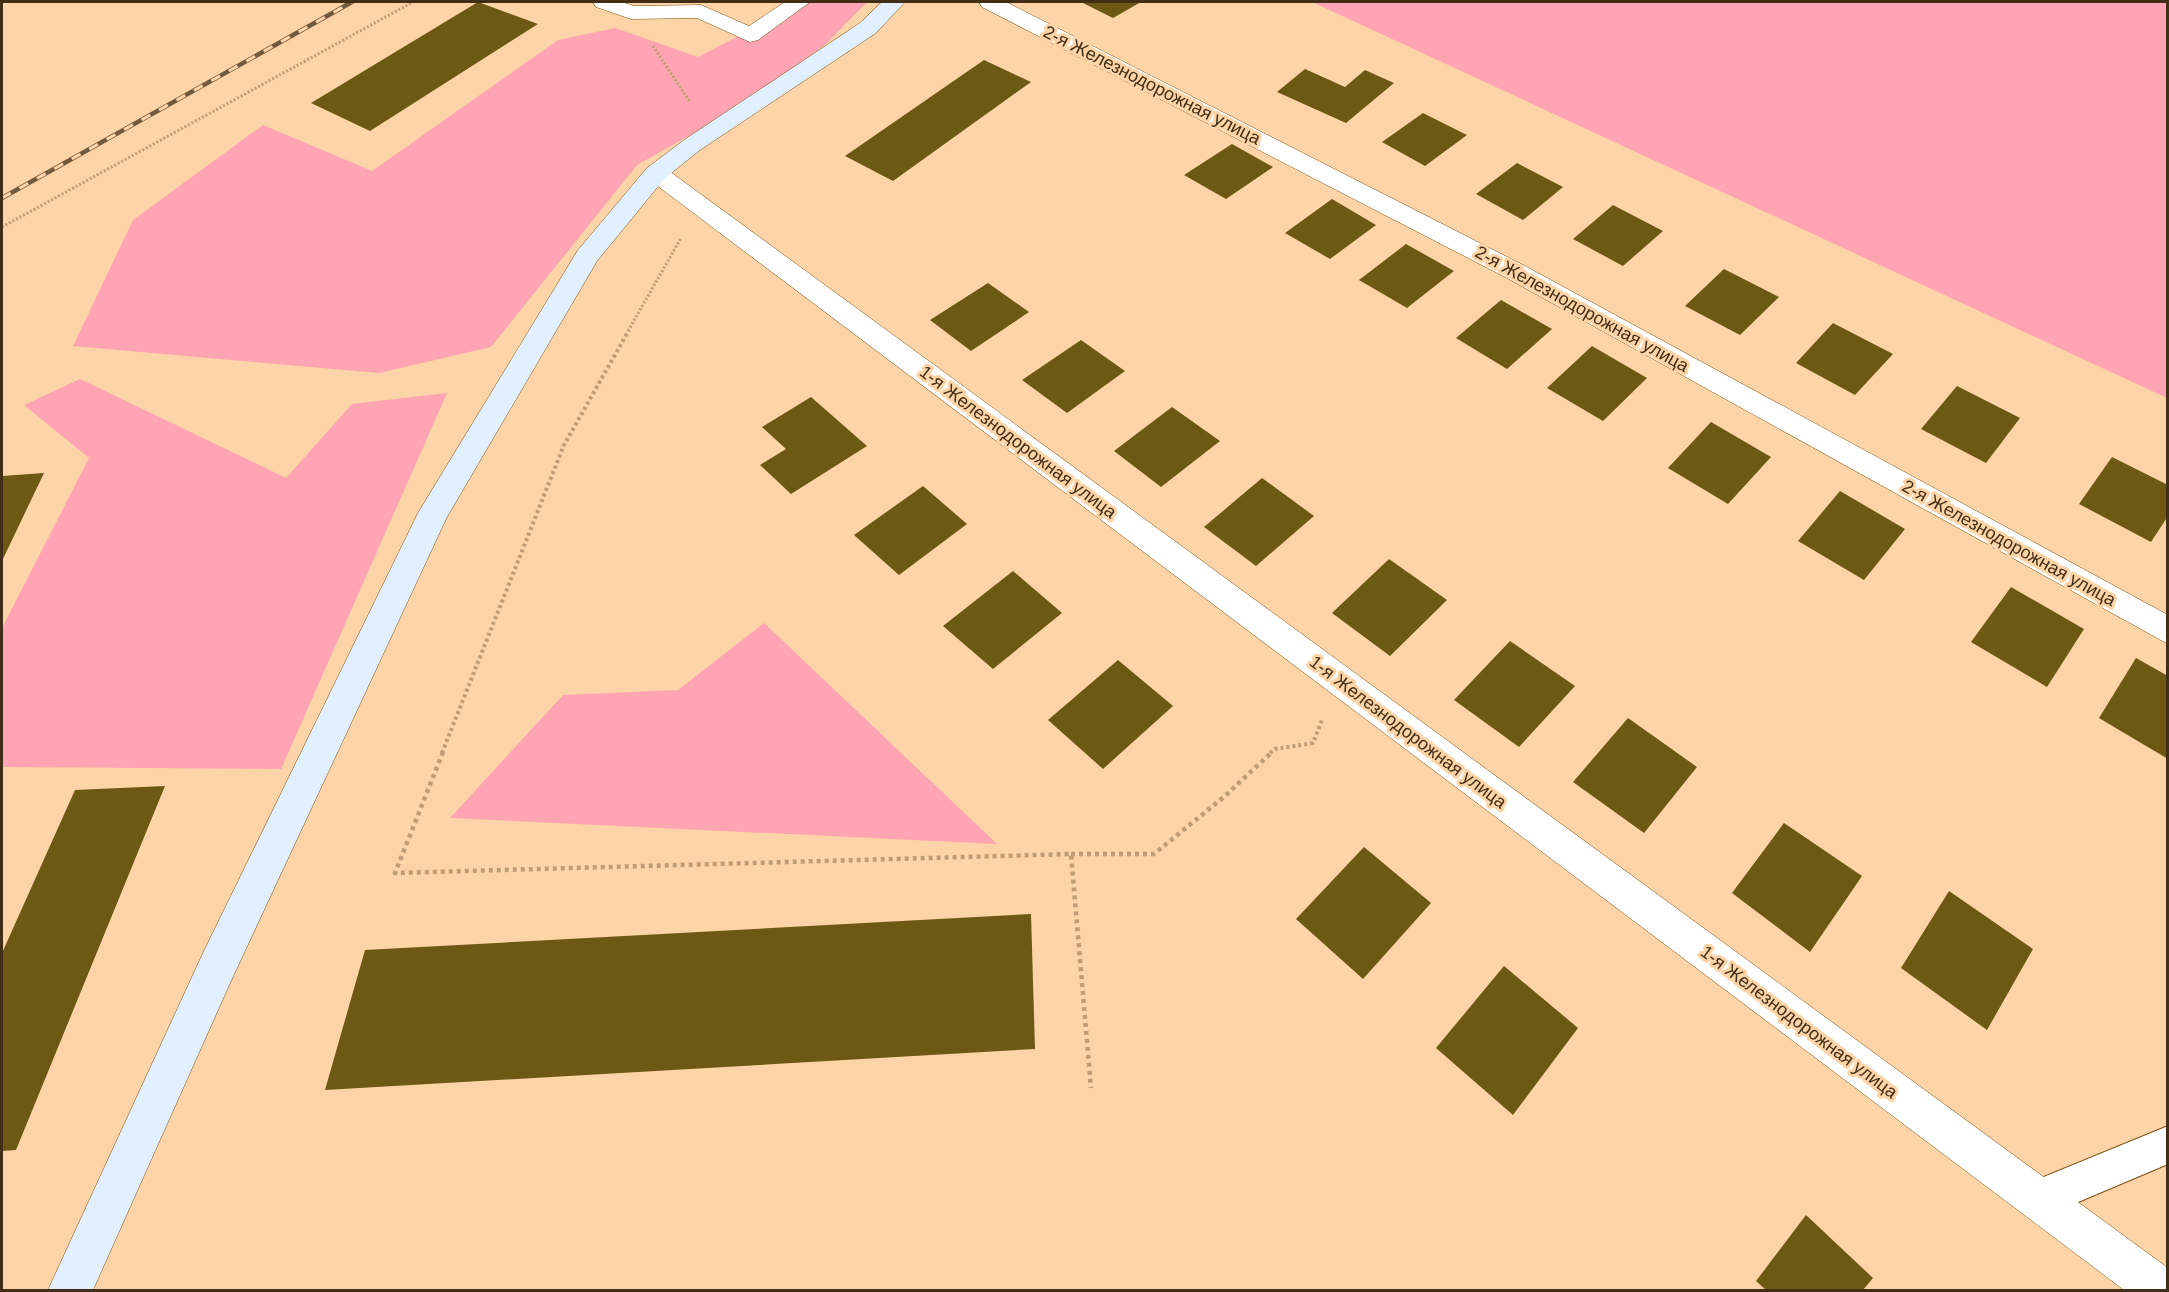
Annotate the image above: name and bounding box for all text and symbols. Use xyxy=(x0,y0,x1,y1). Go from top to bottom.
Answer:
street label: 2-я Железнодорожная улица xyxy=(1040,21,1265,149)
street label: 2-я Железнодорожная улица xyxy=(1472,242,1693,377)
street label: 1-я Железнодорожная улица xyxy=(916,361,1121,523)
street label: 2-я Железнодорожная улица xyxy=(1899,476,2120,611)
street label: 1-я Железнодорожная улица xyxy=(1306,651,1511,813)
street label: 1-я Железнодорожная улица xyxy=(1697,941,1902,1103)

